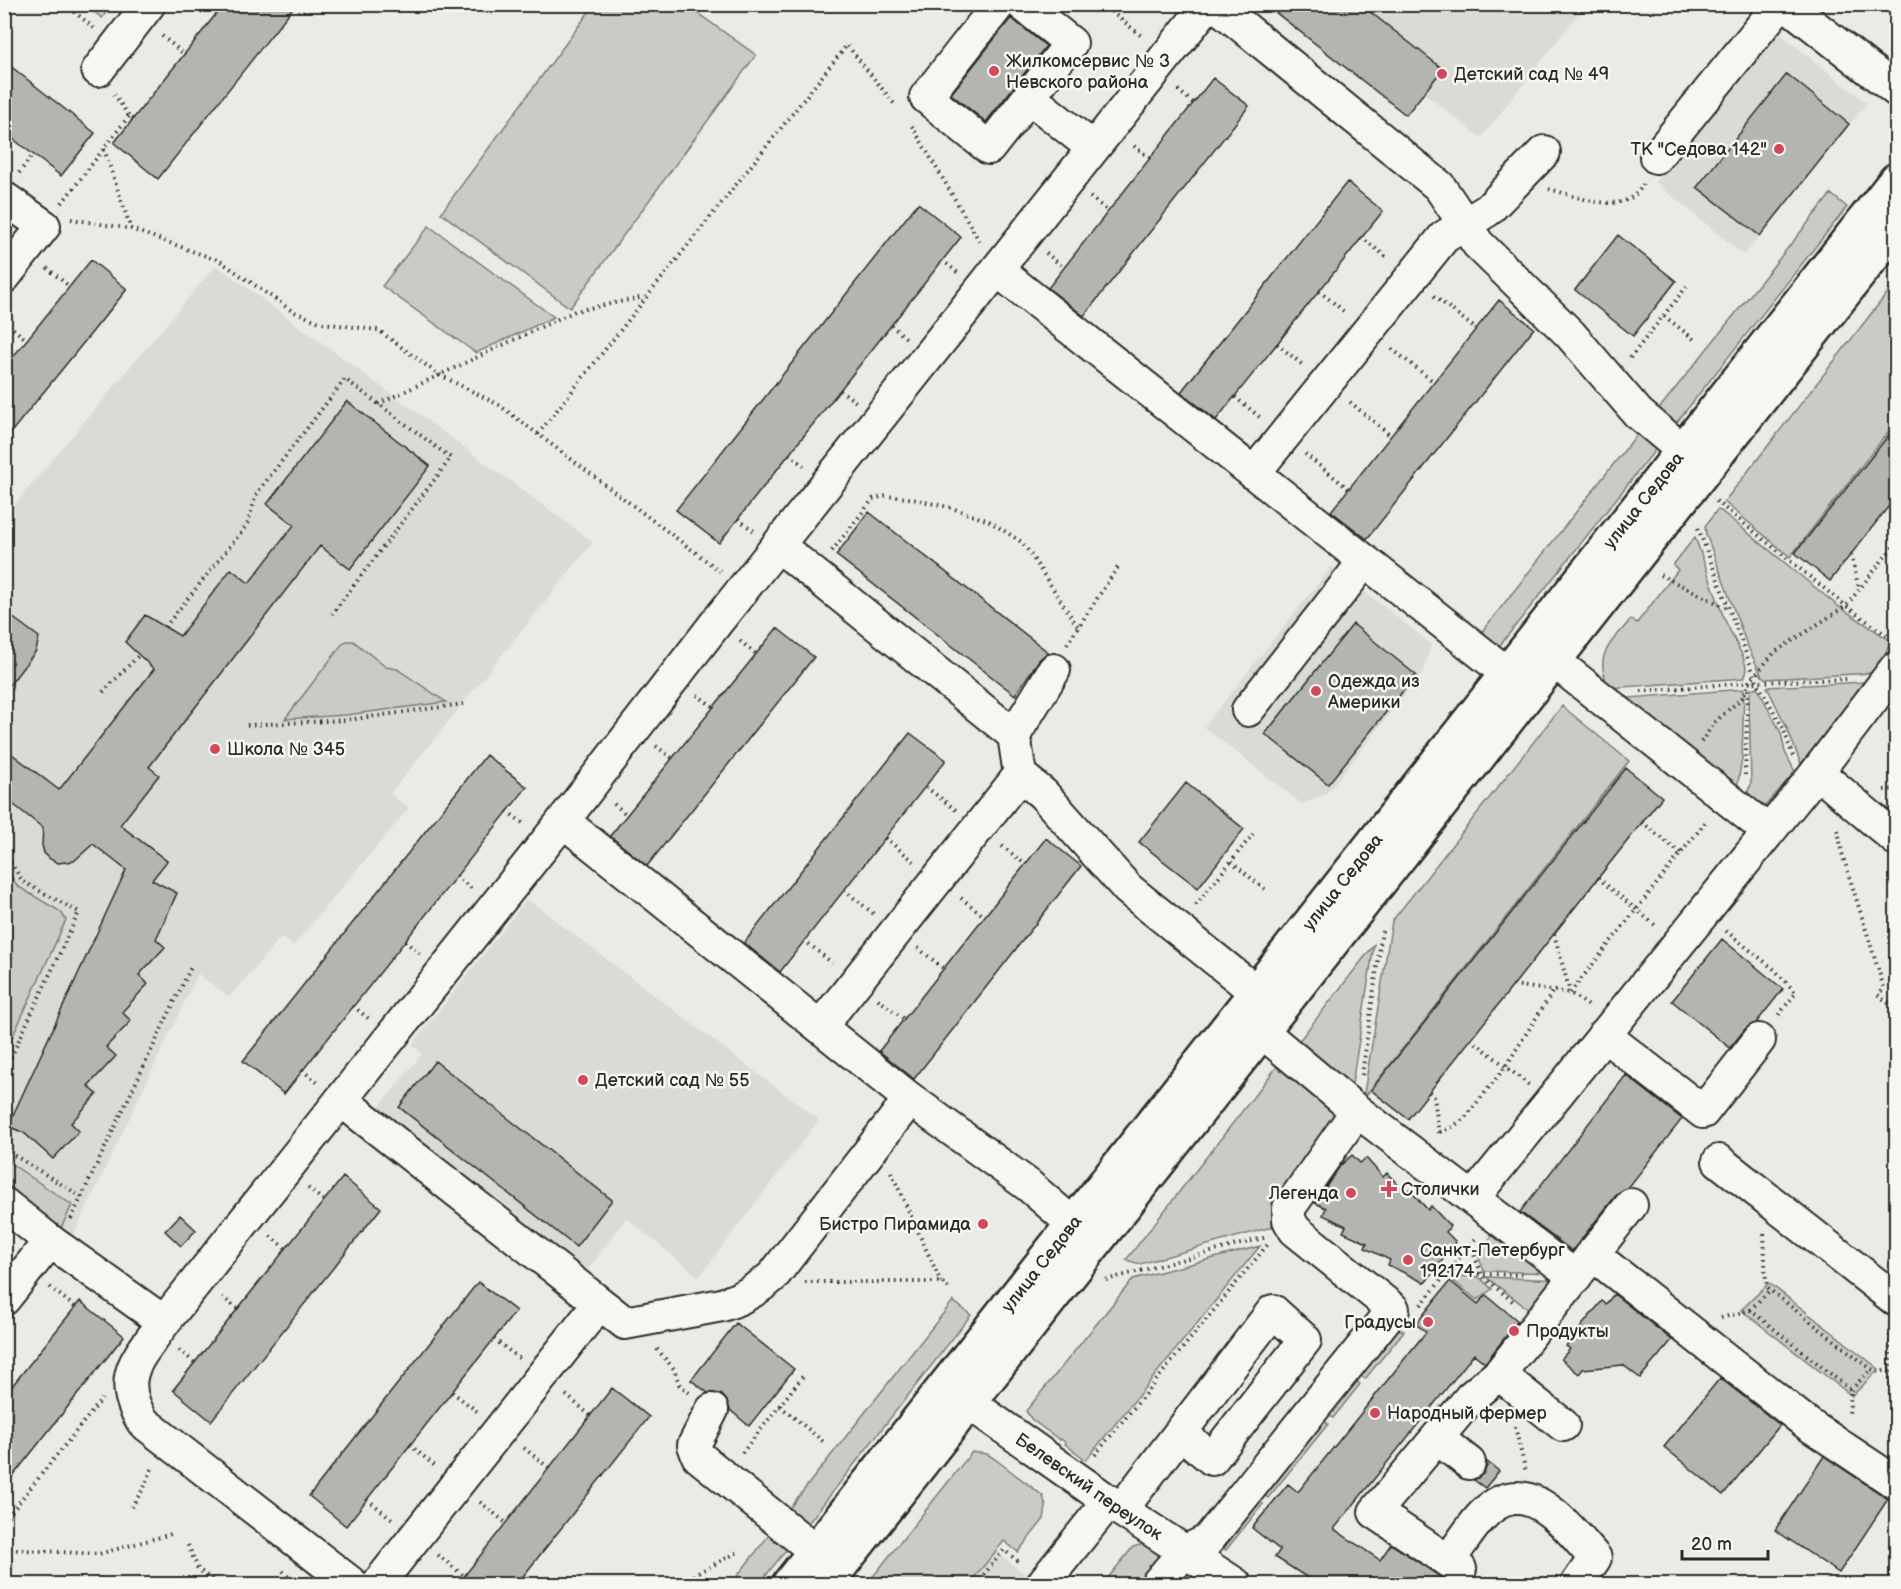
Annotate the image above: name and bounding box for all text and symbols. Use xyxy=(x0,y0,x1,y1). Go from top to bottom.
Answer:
place label: Жилкомсервис № 3 Невского района xyxy=(1006,51,1170,93)
marker: Жилкомсервис № 3 Невского района xyxy=(987,64,1001,78)
place label: Детский сад № 49 xyxy=(1454,64,1609,85)
marker: Детский сад № 49 xyxy=(1435,67,1449,81)
place label: ТК "Седова 142" xyxy=(1631,139,1767,160)
marker: ТК "Седова 142" xyxy=(1772,142,1786,156)
street label: улица Седова xyxy=(1599,448,1689,553)
place label: Одежда из Америки xyxy=(1327,671,1420,713)
marker: Одежда из Америки xyxy=(1309,684,1323,698)
place label: Школа № 345 xyxy=(227,739,345,760)
marker: Школа № 345 xyxy=(208,742,222,756)
street label: улица Седова xyxy=(1298,829,1388,935)
place label: Детский сад № 55 xyxy=(595,1070,749,1091)
marker: Детский сад № 55 xyxy=(576,1073,590,1087)
place label: Столички xyxy=(1401,1179,1480,1200)
marker: Столички xyxy=(1382,1182,1396,1196)
place label: Легенда xyxy=(1268,1183,1339,1204)
marker: Легенда xyxy=(1344,1186,1358,1200)
street label: улица Седова xyxy=(997,1211,1087,1317)
place label: Бистро Пирамида xyxy=(819,1214,971,1235)
marker: Бистро Пирамида xyxy=(976,1217,990,1231)
place label: Санкт-Петербург 192174 xyxy=(1420,1240,1565,1282)
marker: Санкт-Петербург 192174 xyxy=(1401,1253,1415,1267)
place label: Градусы xyxy=(1344,1312,1416,1333)
marker: Градусы xyxy=(1421,1315,1435,1329)
place label: Продукты xyxy=(1526,1321,1609,1342)
marker: Продукты xyxy=(1507,1324,1521,1338)
place label: Народный фермер xyxy=(1387,1403,1547,1424)
marker: Народный фермер xyxy=(1368,1406,1382,1420)
street label: Белевский переулок xyxy=(1011,1429,1166,1545)
scale bar xyxy=(1682,1523,1768,1561)
text: 20 m xyxy=(1691,1534,1732,1555)

